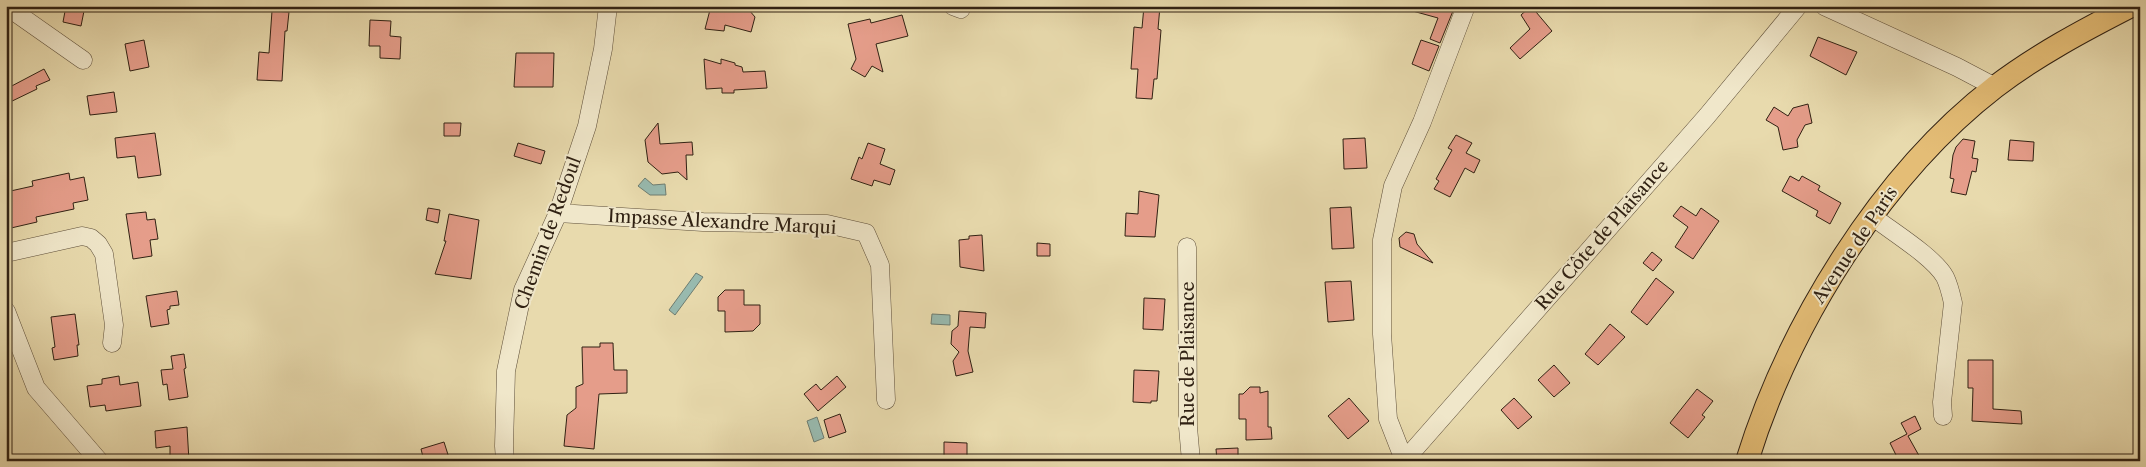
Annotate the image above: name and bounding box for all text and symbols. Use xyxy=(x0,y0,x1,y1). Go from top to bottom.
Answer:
street label: Chemin de Redoul xyxy=(510,154,586,312)
street label: Rue Côte de Plaisance xyxy=(1531,156,1673,314)
street label: Avenue de Paris xyxy=(1807,182,1902,309)
street label: Impasse Alexandre Marqui xyxy=(607,205,837,239)
street label: Rue de Plaisance xyxy=(1177,281,1199,427)

